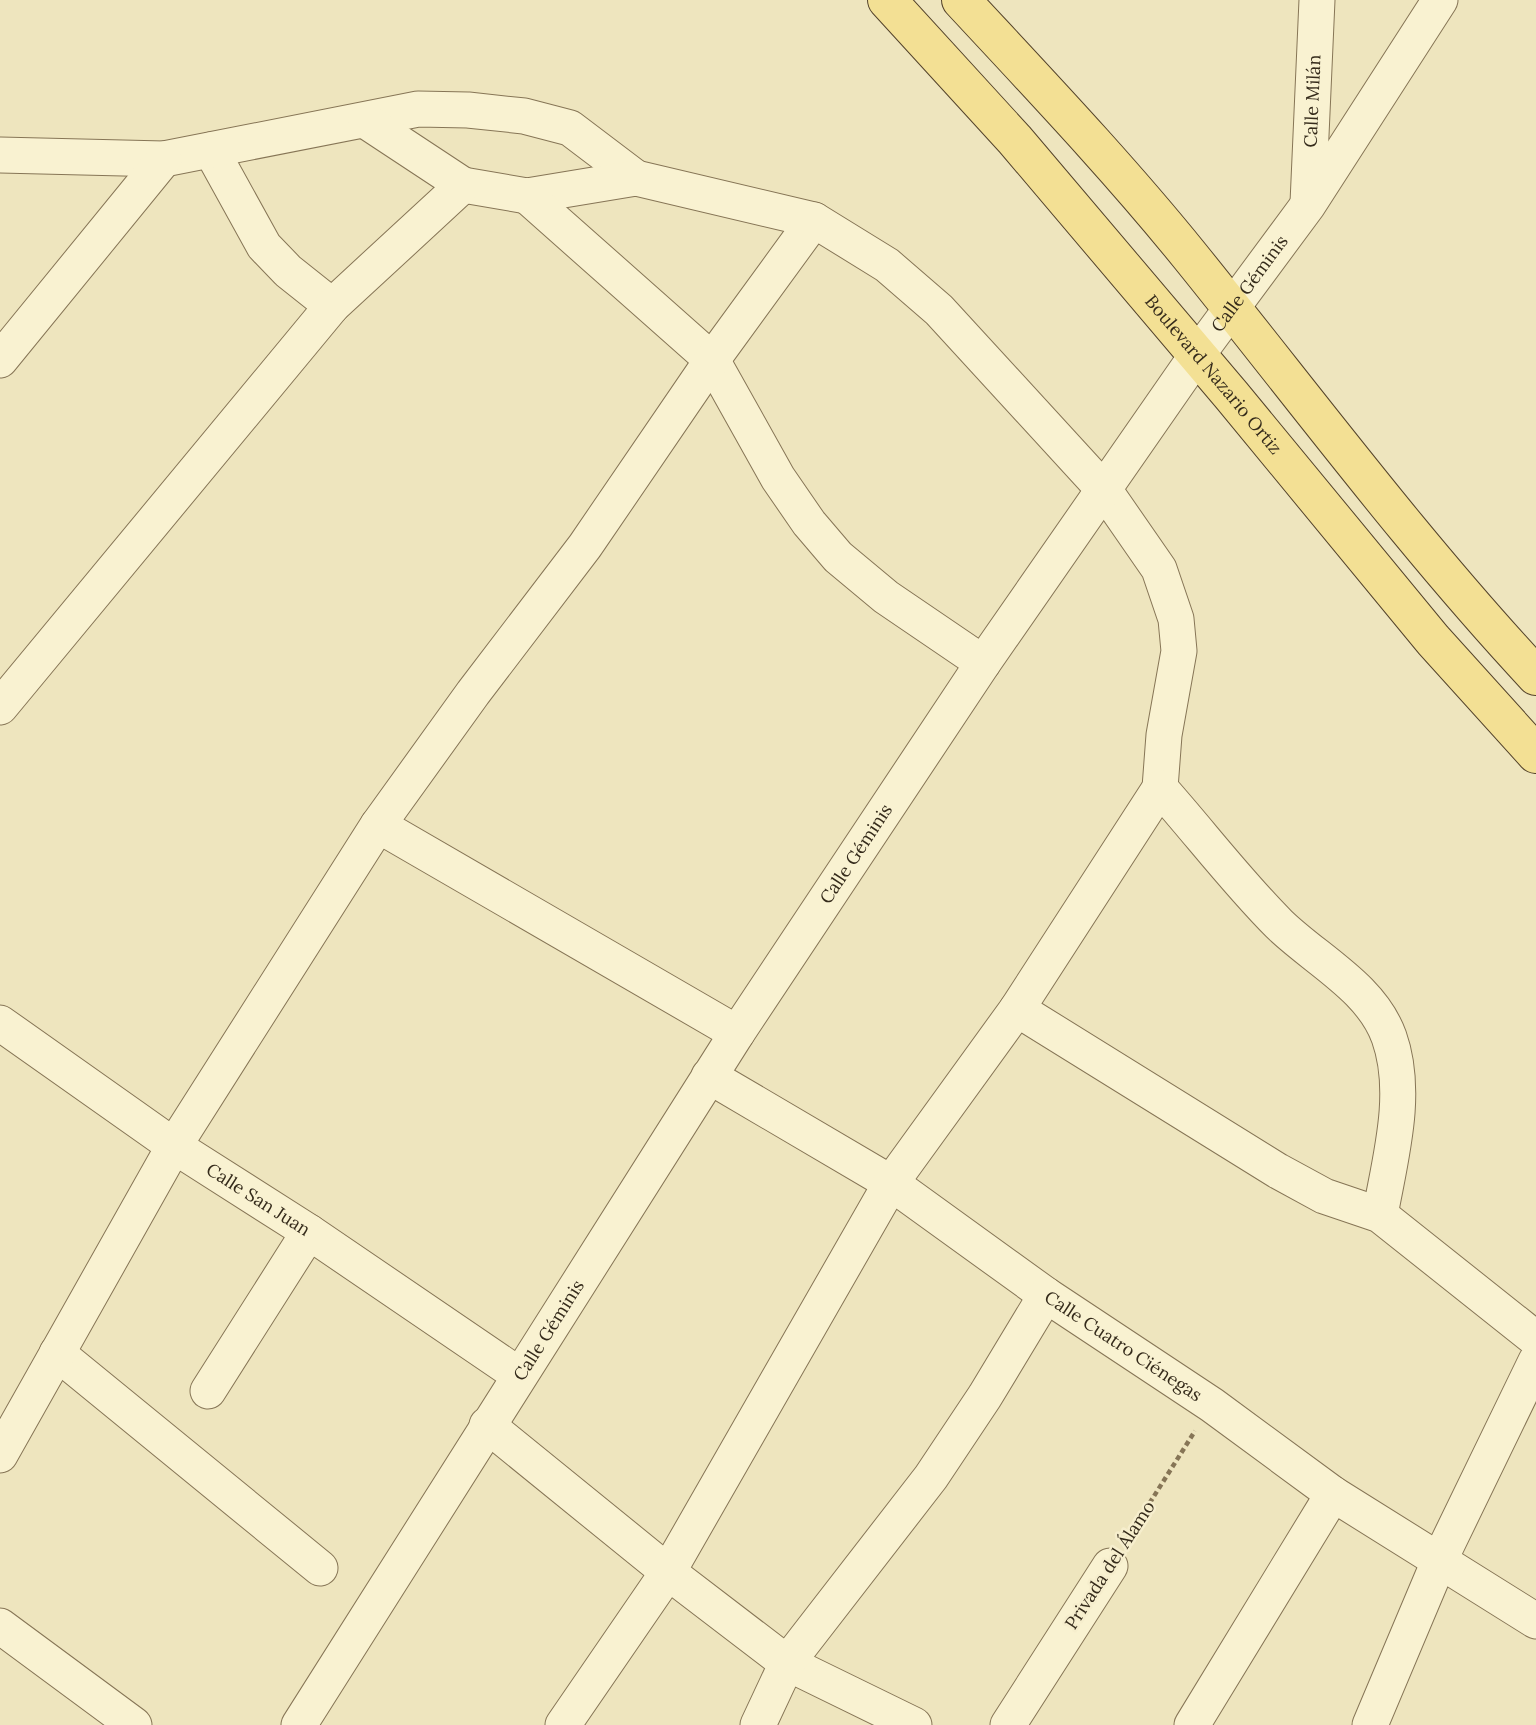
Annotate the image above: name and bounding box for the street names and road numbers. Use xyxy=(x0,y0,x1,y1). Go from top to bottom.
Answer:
street label: Calle Milán xyxy=(1298,54,1326,148)
street label: Calle Géminis xyxy=(1206,230,1293,337)
street label: Boulevard Nazario Ortiz xyxy=(1140,290,1287,459)
street label: Calle Géminis xyxy=(814,799,897,908)
street label: Calle San Juan xyxy=(202,1158,315,1241)
street label: Calle Géminis xyxy=(508,1275,589,1385)
street label: Calle Cuatro Ciénegas xyxy=(1040,1285,1207,1406)
street label: Privada del Álamo xyxy=(1059,1496,1160,1633)

